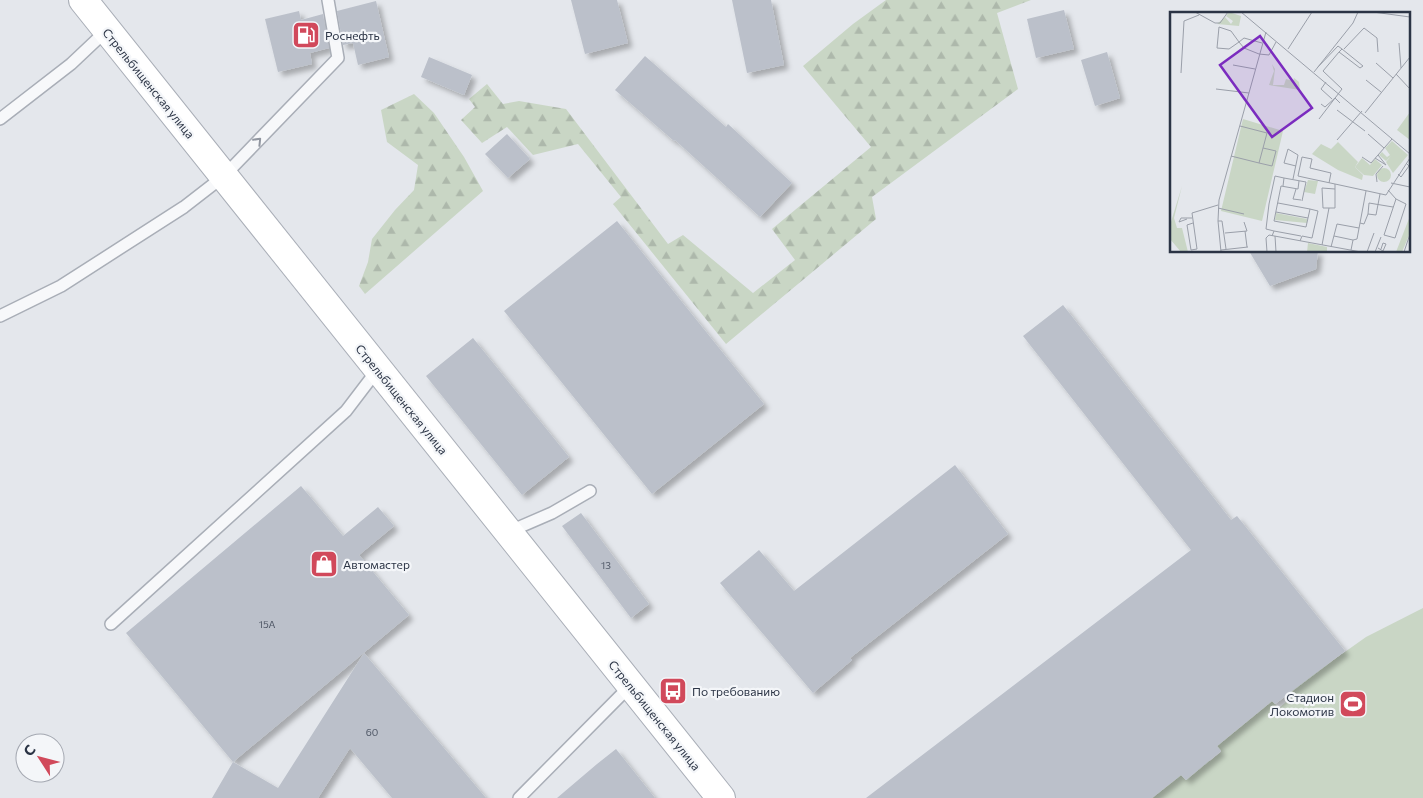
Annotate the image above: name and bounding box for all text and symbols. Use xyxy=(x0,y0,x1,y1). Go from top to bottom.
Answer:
inset map xyxy=(1170,12,1410,252)
fuel station icon: Роснефть xyxy=(291,20,321,50)
street label: Стрельбищенская улица xyxy=(100,25,198,141)
place label: Роснефть xyxy=(325,28,380,42)
one-way arrow xyxy=(252,138,261,147)
street label: Стрельбищенская улица xyxy=(353,341,451,457)
shop icon: Автомастер xyxy=(309,549,339,579)
place label: Автомастер xyxy=(343,557,410,571)
house number: 13 xyxy=(601,559,611,571)
house number: 15А xyxy=(259,618,275,630)
street label: Стрельбищенская улица xyxy=(606,657,704,773)
bus stop icon: По требованию xyxy=(658,676,688,706)
place label: По требованию xyxy=(692,684,780,698)
sports icon: Стадион Локомотив xyxy=(1338,689,1368,719)
place label: Стадион Локомотив xyxy=(1270,690,1334,718)
house number: 60 xyxy=(366,726,378,738)
north arrow xyxy=(15,733,65,783)
text: С xyxy=(19,741,39,759)

